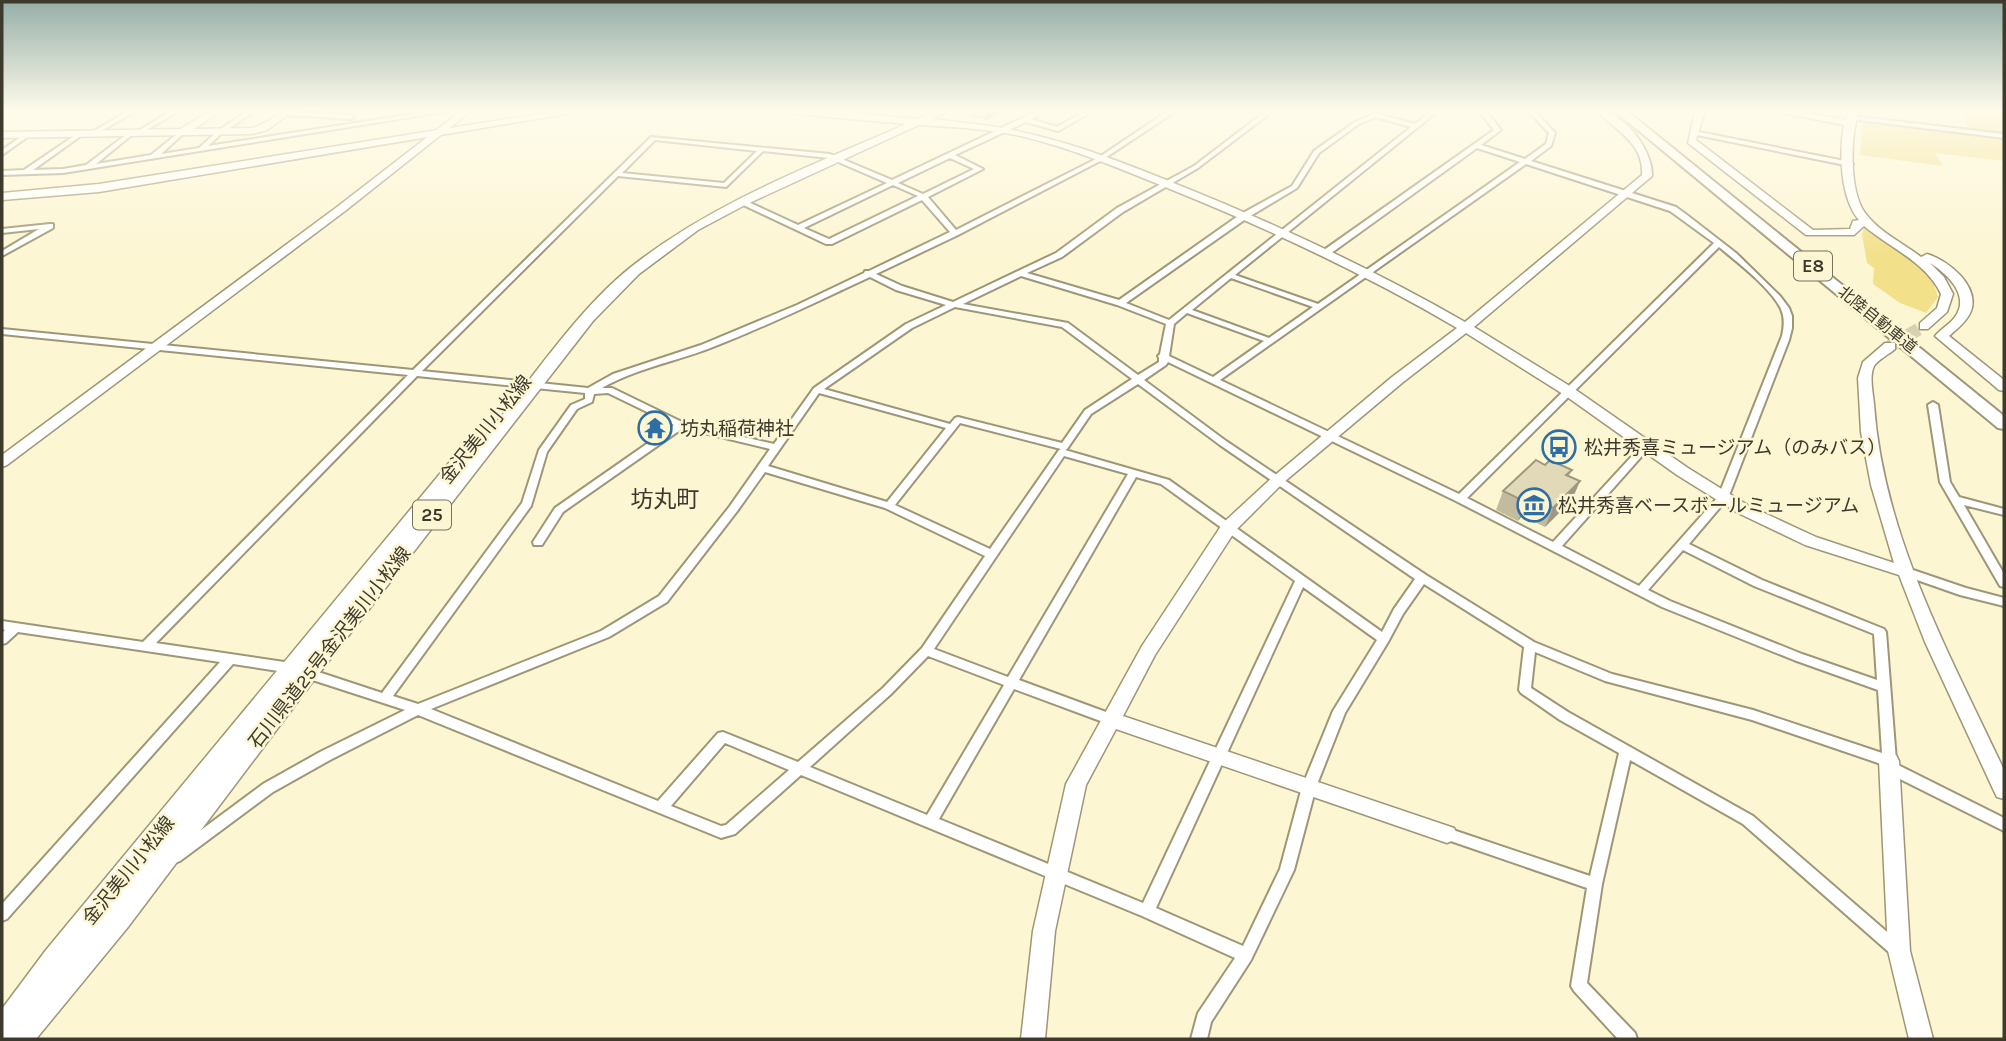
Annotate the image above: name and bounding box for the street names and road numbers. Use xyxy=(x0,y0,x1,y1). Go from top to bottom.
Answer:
road number: E8 xyxy=(1794,252,1832,280)
street label: 北陸自動車道 xyxy=(1834,282,1921,357)
street label: 金沢美川小松線 xyxy=(435,371,536,488)
road number: 25 xyxy=(413,500,451,530)
street label: 石川県道25号金沢美川小松線 xyxy=(244,542,415,753)
street label: 金沢美川小松線 xyxy=(78,812,179,929)

